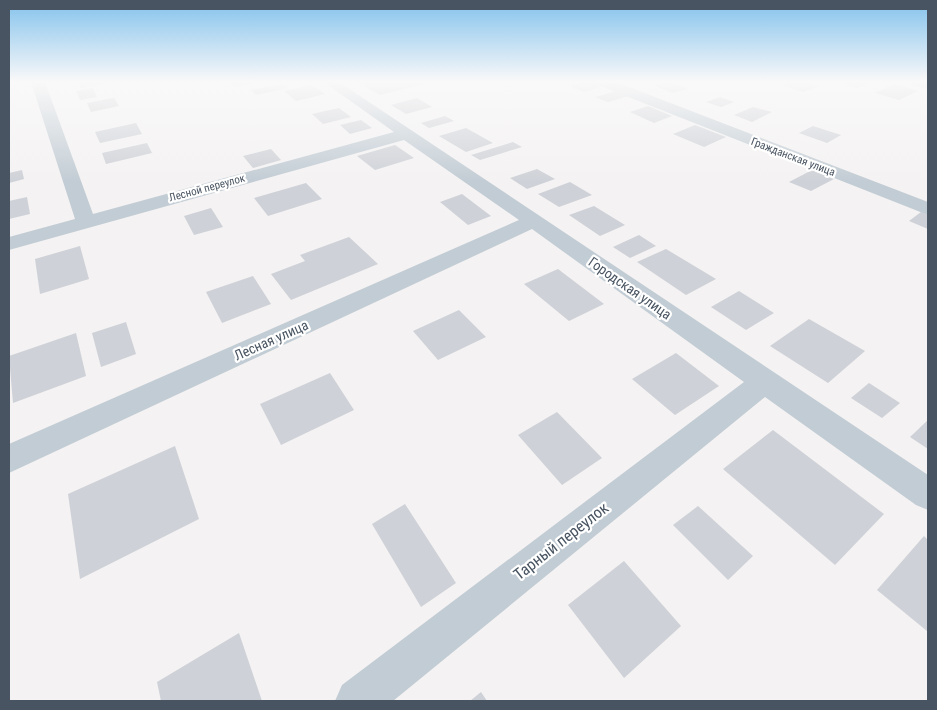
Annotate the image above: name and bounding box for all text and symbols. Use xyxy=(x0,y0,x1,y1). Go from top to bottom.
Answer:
street label: Гражданская улица xyxy=(749,135,837,179)
street label: Лесной переулок xyxy=(167,171,247,204)
street label: Городская улица xyxy=(586,254,674,322)
street label: Лесная улица xyxy=(232,317,310,363)
street label: Тарный переулок xyxy=(510,498,612,584)

